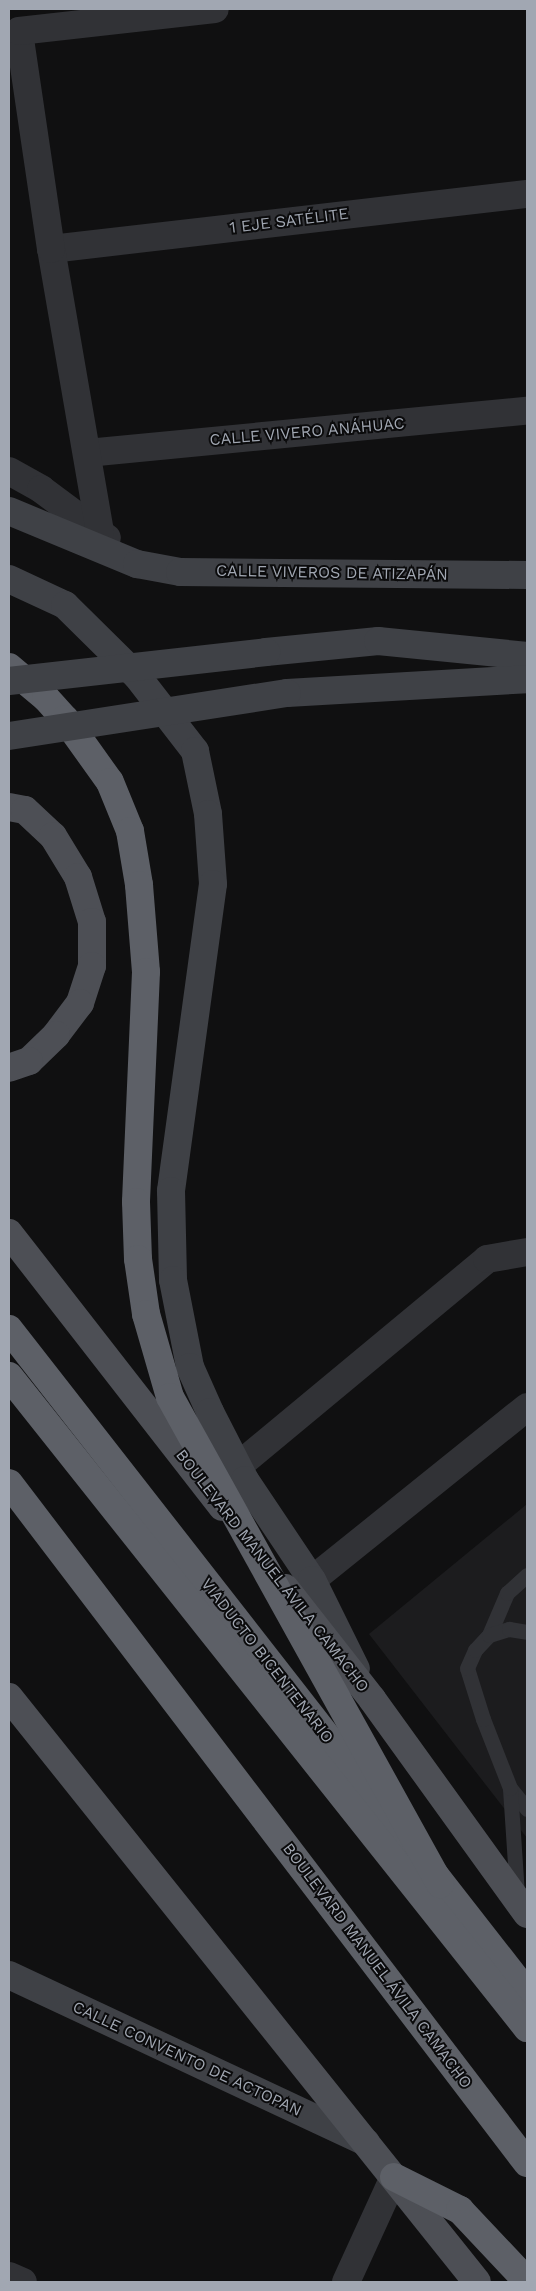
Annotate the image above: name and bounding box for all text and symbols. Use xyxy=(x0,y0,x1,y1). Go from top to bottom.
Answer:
street label: 1 EJE SATÉLITE xyxy=(228,204,350,238)
street label: CALLE VIVERO ANÁHUAC xyxy=(208,414,406,450)
street label: CALLE VIVEROS DE ATIZAPÁN xyxy=(215,561,449,585)
street label: BOULEVARD MANUEL ÁVILA CAMACHO xyxy=(171,1445,373,1697)
street label: VIADUCTO BICENTENARIO xyxy=(197,1575,337,1747)
street label: BOULEVARD MANUEL ÁVILA CAMACHO xyxy=(278,1839,476,2093)
street label: CALLE CONVENTO DE ACTOPAN xyxy=(69,1997,305,2121)

